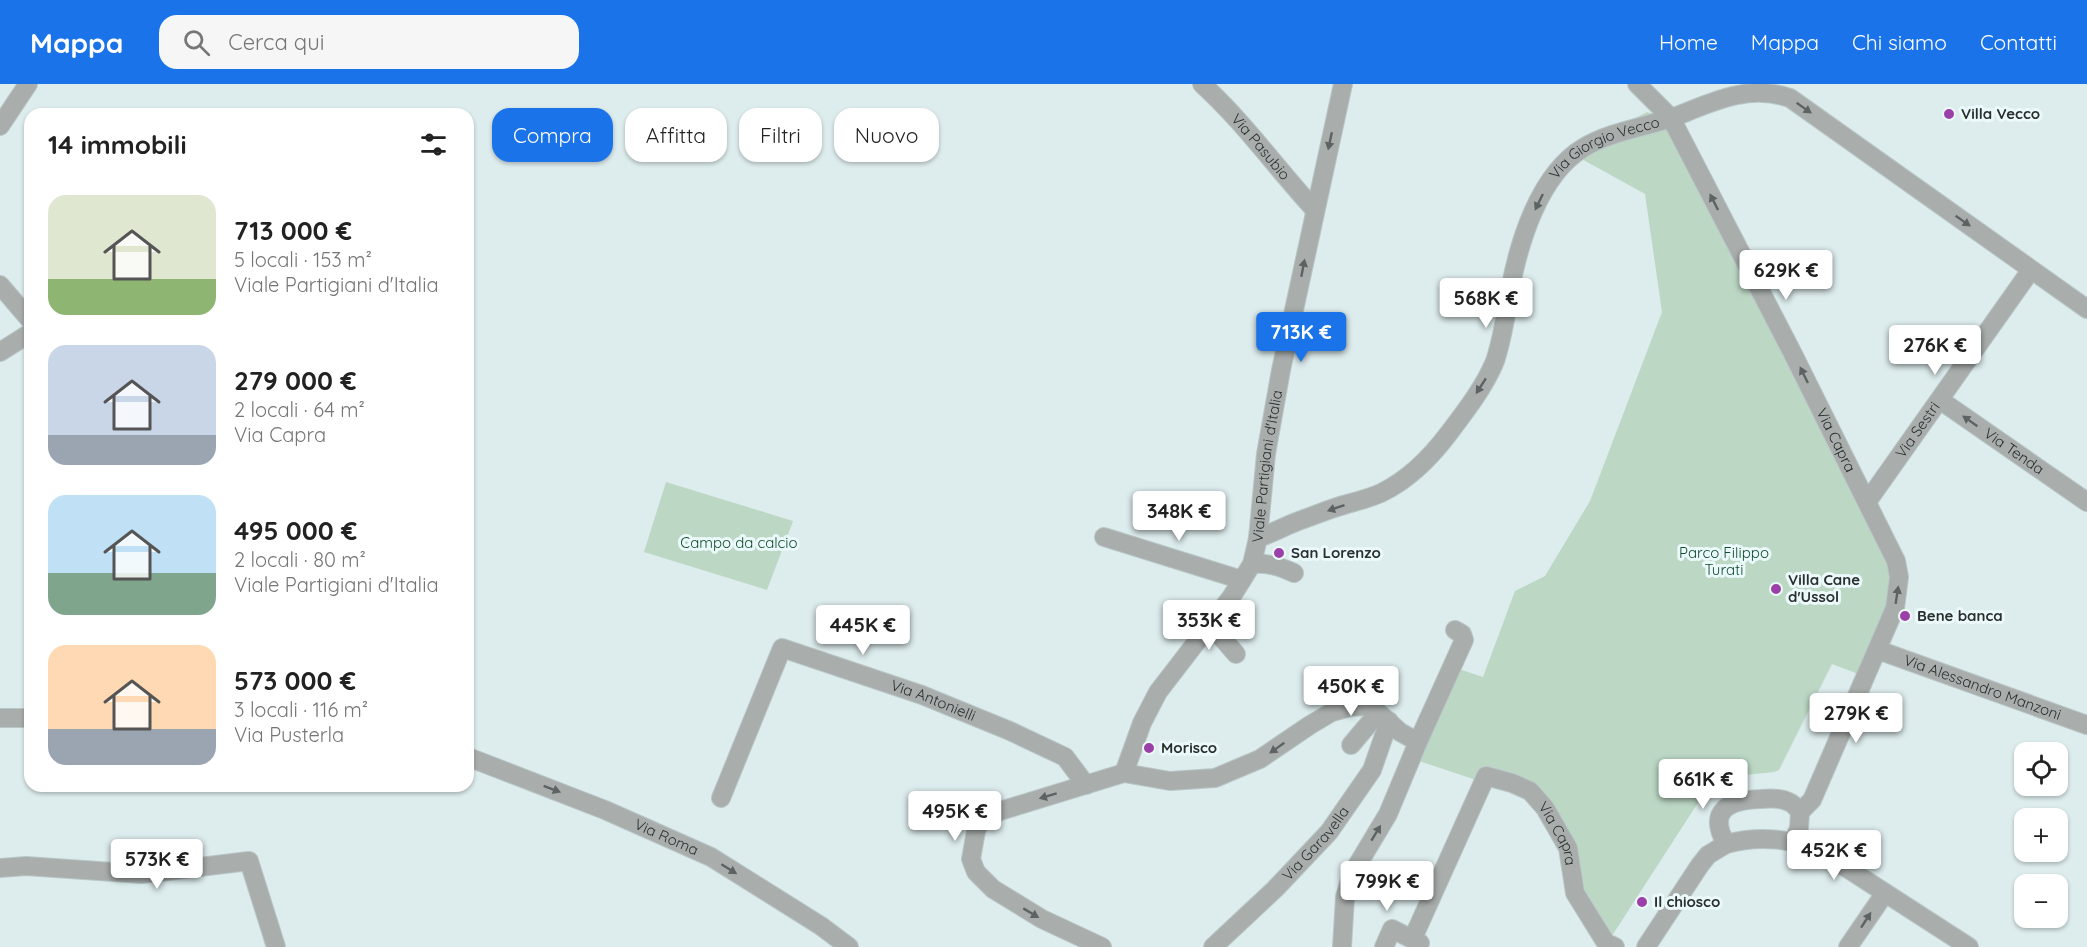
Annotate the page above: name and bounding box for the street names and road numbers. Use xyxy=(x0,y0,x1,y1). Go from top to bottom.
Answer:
street label: Via Pasubio xyxy=(1227,109,1295,184)
street label: Via Giorgio Vecco xyxy=(1545,112,1662,183)
street label: Viale Partigiani d'Italia xyxy=(1248,388,1286,543)
street label: Via Sestri xyxy=(1891,398,1944,462)
street label: Via Capra xyxy=(1812,405,1860,475)
street label: Via Tenda xyxy=(1980,423,2048,478)
street label: Via Alessandro Manzoni xyxy=(1901,650,2064,724)
street label: Via Antonielli xyxy=(889,675,979,725)
street label: Via Capra xyxy=(1535,797,1581,867)
street label: Via Garavella xyxy=(1278,802,1353,885)
street label: Via Roma xyxy=(632,814,702,859)

